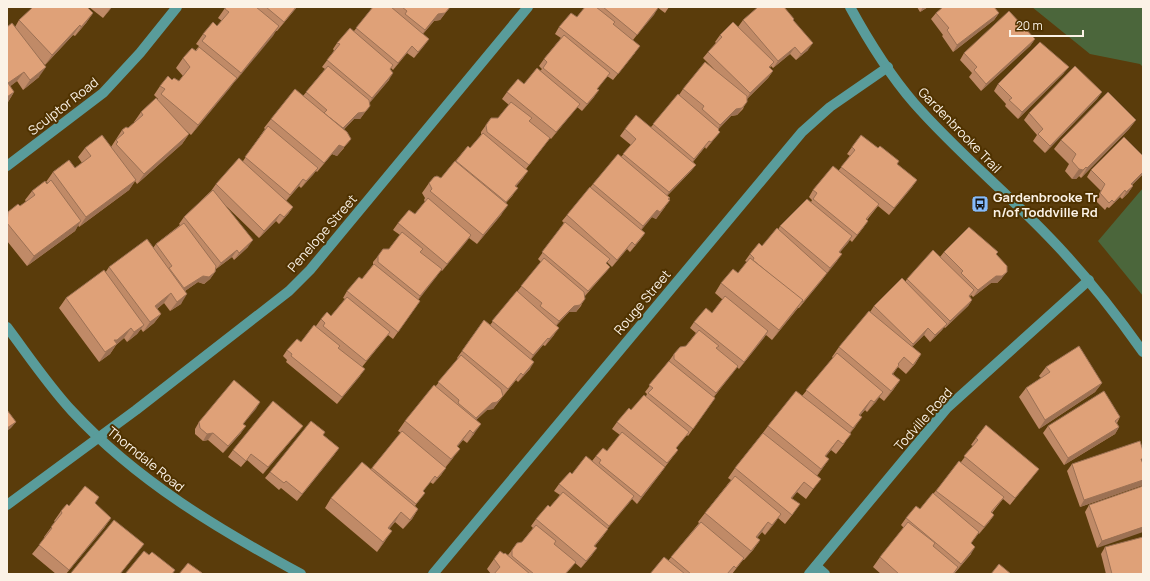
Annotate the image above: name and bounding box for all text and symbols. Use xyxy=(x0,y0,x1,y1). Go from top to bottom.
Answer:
scale bar xyxy=(1010,12,1083,38)
text: 20 m xyxy=(1016,17,1043,34)
street label: Sculptor Road xyxy=(24,73,102,139)
street label: Gardenbrooke Trail xyxy=(914,83,1006,177)
place label: Gardenbrooke Tr n/of Toddville Rd xyxy=(993,188,1098,221)
street label: Penelope Street xyxy=(283,190,361,276)
bus stop icon: Gardenbrooke Tr n/of Toddville Rd xyxy=(970,194,990,214)
street label: Rouge Street xyxy=(609,266,675,338)
street label: Todville Road xyxy=(890,384,956,454)
street label: Thorndale Road xyxy=(104,422,188,496)

